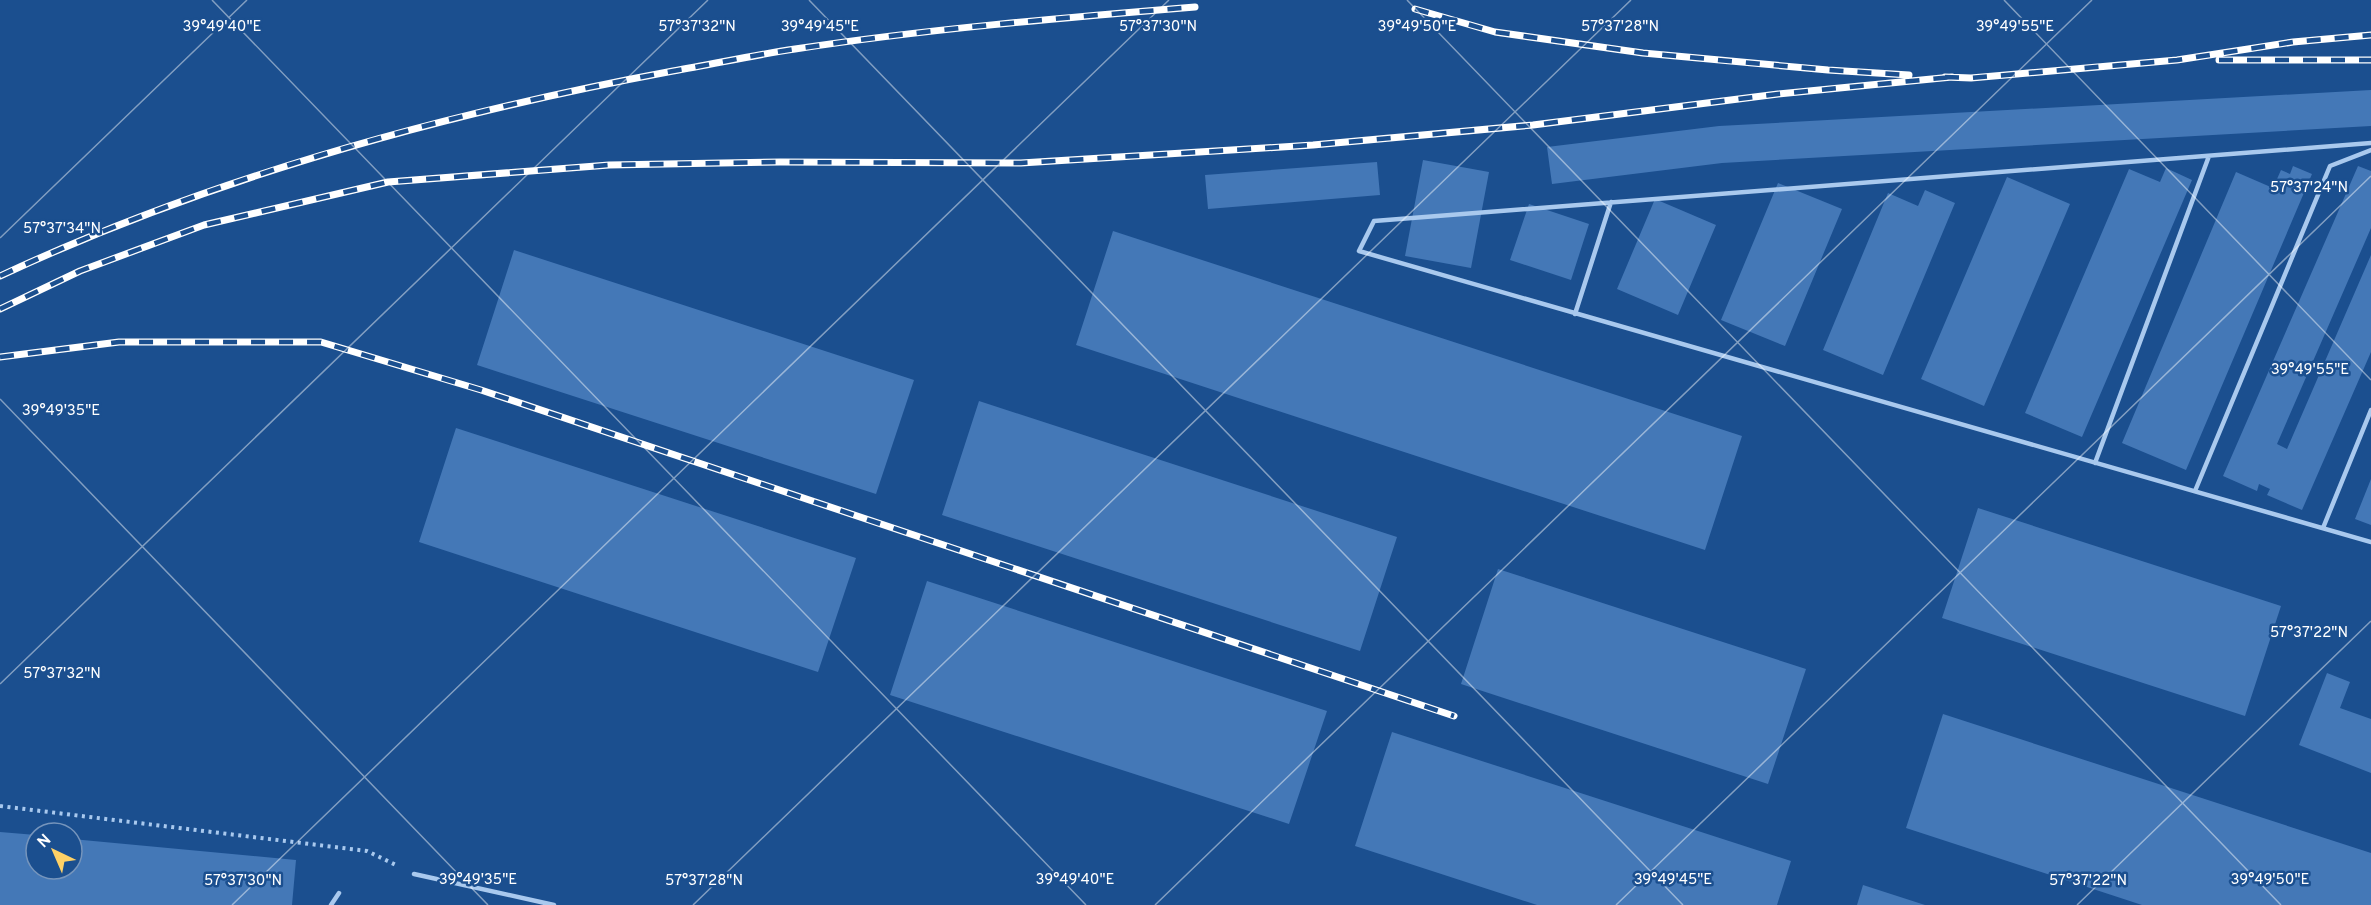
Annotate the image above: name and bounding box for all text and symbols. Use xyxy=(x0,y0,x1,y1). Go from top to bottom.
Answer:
text: 39°49'40"E xyxy=(182,18,262,37)
text: 57°37'32"N xyxy=(658,18,736,37)
text: 39°49'45"E xyxy=(781,18,859,37)
text: 57°37'30"N xyxy=(1119,18,1197,37)
text: 39°49'50"E xyxy=(1377,18,1457,37)
text: 57°37'28"N xyxy=(1581,18,1659,37)
text: 39°49'55"E xyxy=(1976,18,2054,37)
text: 57°37'24"N xyxy=(2270,179,2348,198)
text: 57°37'34"N xyxy=(23,220,101,239)
text: 39°49'55"E xyxy=(2271,361,2349,380)
text: 39°49'35"E xyxy=(22,402,100,421)
text: 57°37'22"N xyxy=(2270,624,2348,643)
text: 57°37'32"N xyxy=(23,665,101,684)
north arrow xyxy=(24,821,84,881)
text: N xyxy=(34,830,56,853)
text: 39°49'35"E xyxy=(439,871,517,890)
text: 39°49'40"E xyxy=(1035,871,1115,890)
text: 39°49'45"E xyxy=(1634,871,1712,890)
text: 39°49'50"E xyxy=(2230,871,2310,890)
text: 57°37'30"N xyxy=(204,872,282,891)
text: 57°37'28"N xyxy=(665,872,743,891)
text: 57°37'22"N xyxy=(2049,872,2127,891)

